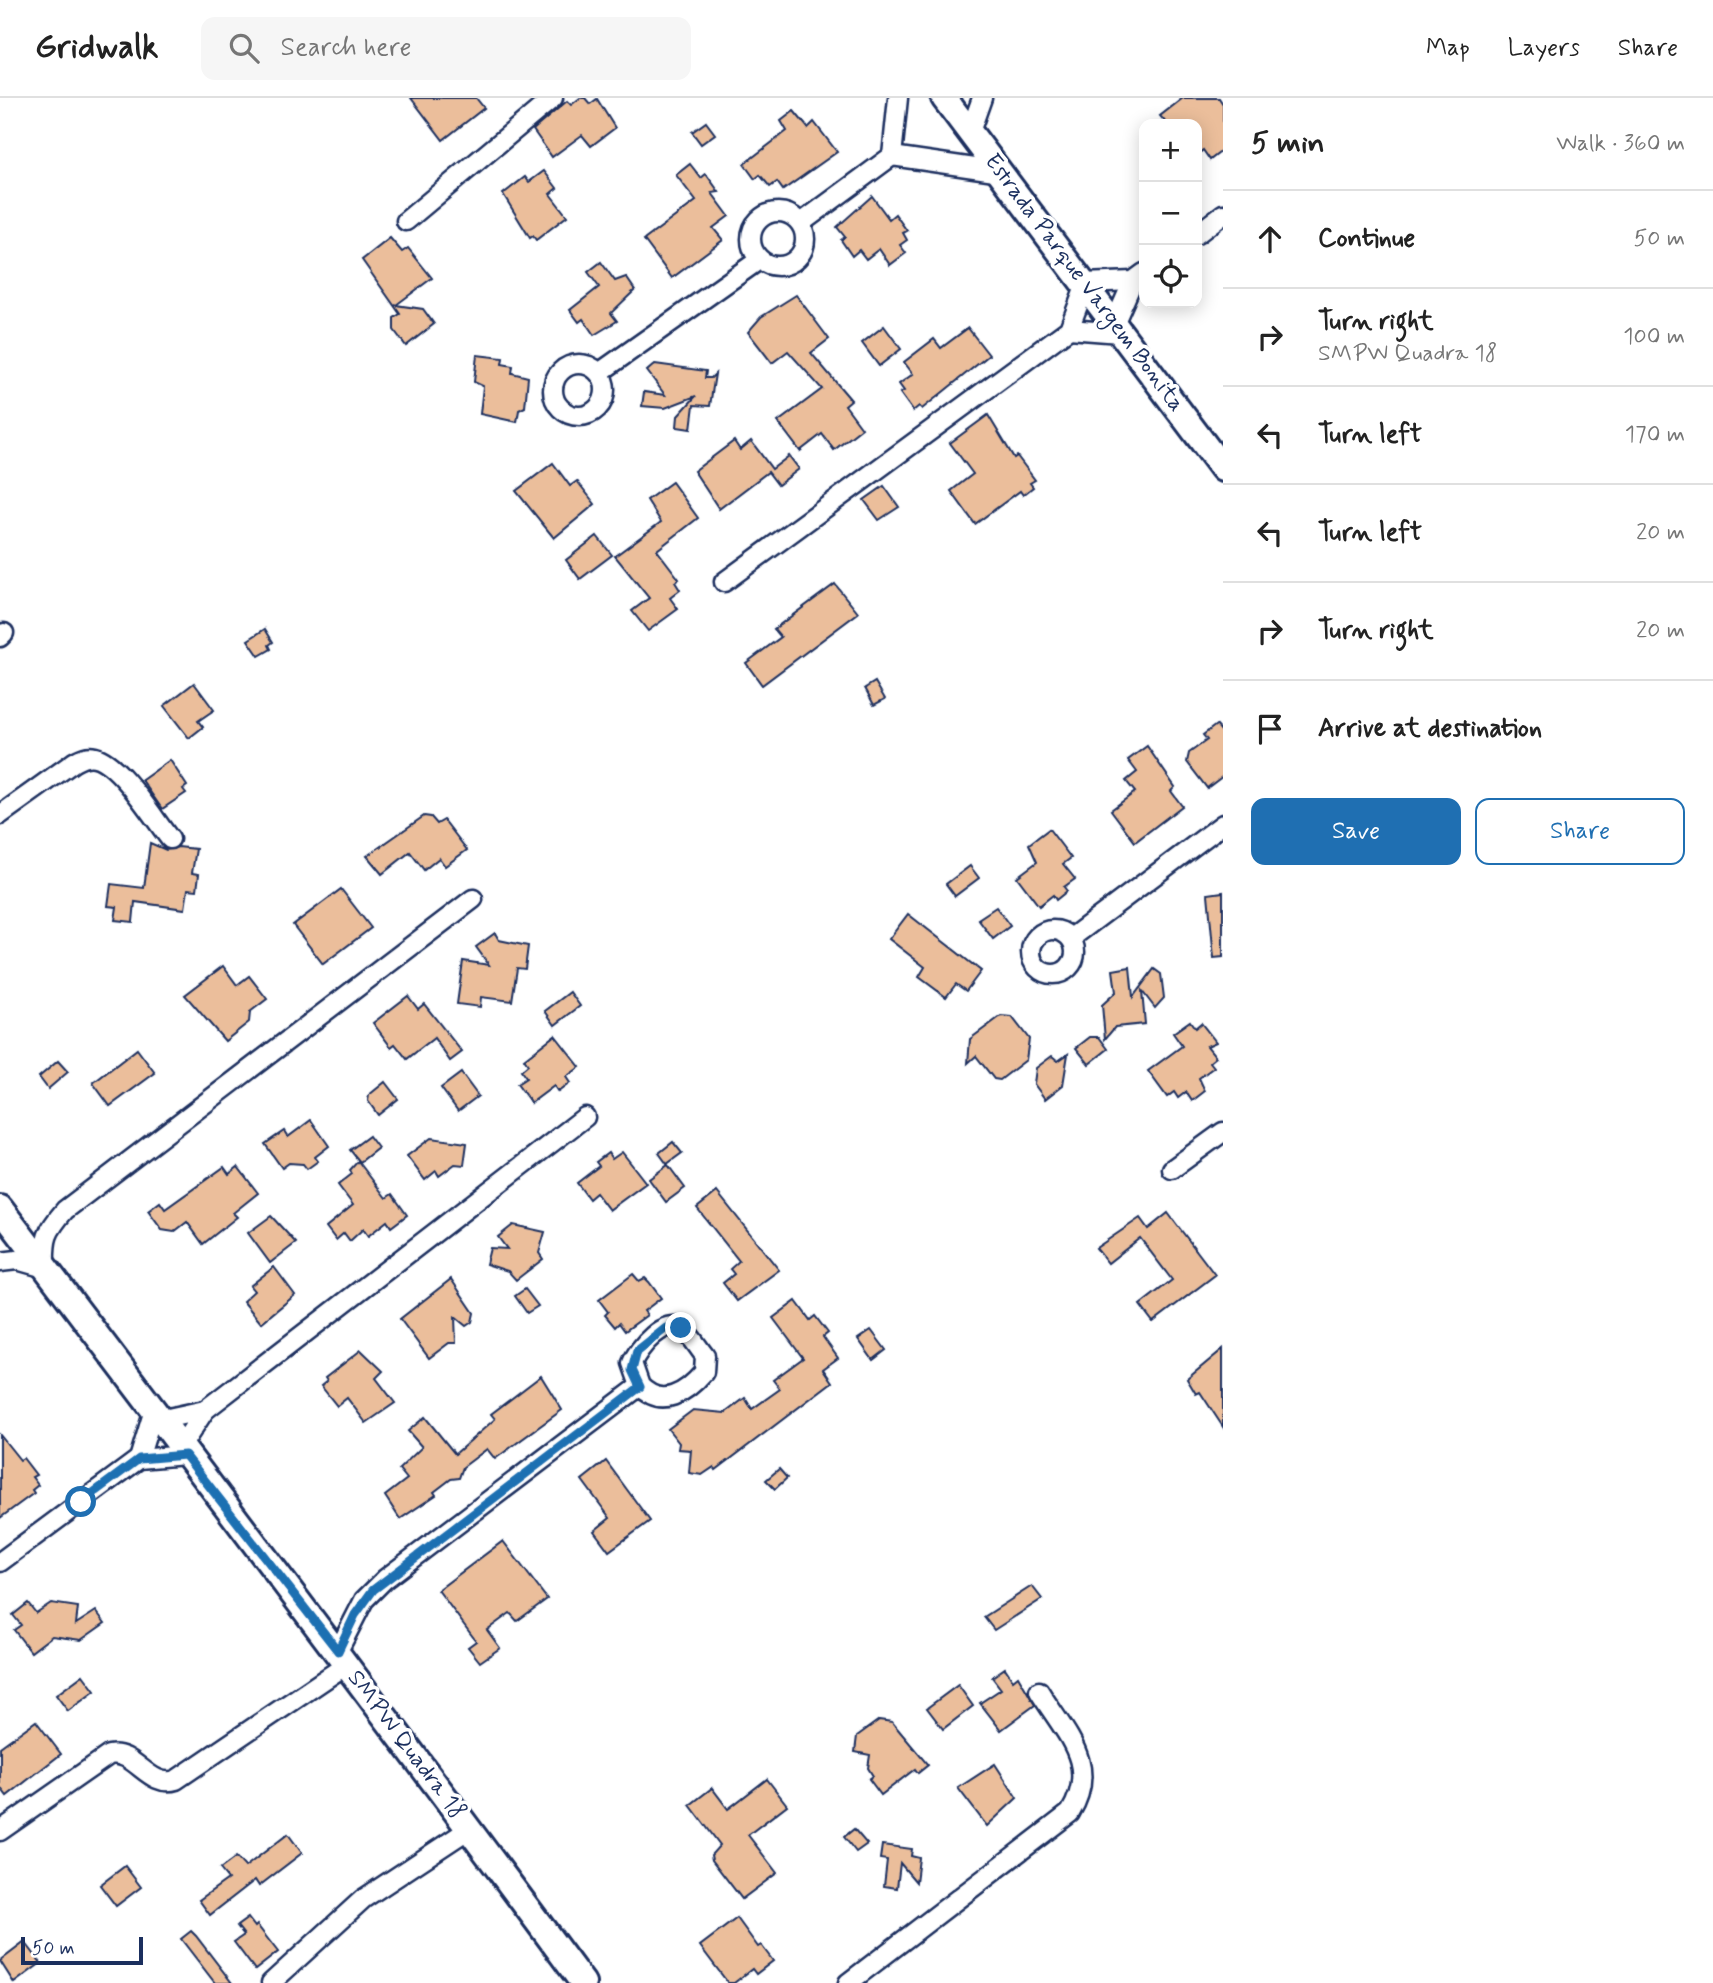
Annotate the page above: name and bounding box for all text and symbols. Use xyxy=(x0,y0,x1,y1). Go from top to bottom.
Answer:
search box xyxy=(201,17,691,80)
text: Gridwalk xyxy=(35,26,159,70)
icon: search xyxy=(225,29,263,67)
text: Search here xyxy=(281,31,411,65)
text: Map xyxy=(1426,33,1470,64)
text: Layers xyxy=(1508,33,1580,64)
text: Share xyxy=(1618,33,1678,64)
map controls xyxy=(1139,119,1202,308)
button: + xyxy=(1139,119,1202,182)
text: 5 min xyxy=(1251,124,1325,163)
text: Walk · 360 m xyxy=(1556,129,1685,159)
street label: Estrada Parque Vargem Bonita xyxy=(975,148,1191,419)
button: − xyxy=(1139,182,1202,245)
icon: ahead xyxy=(1251,220,1289,258)
text: Continue xyxy=(1318,222,1415,256)
text: 50 m xyxy=(1634,224,1685,254)
button: locate xyxy=(1139,245,1202,308)
text: Turn right xyxy=(1318,305,1434,339)
icon: right xyxy=(1251,318,1289,356)
text: 100 m xyxy=(1623,322,1685,352)
text: SMPW Quadra 18 xyxy=(1318,339,1497,369)
icon: left xyxy=(1251,416,1289,454)
text: Turn left xyxy=(1318,418,1422,452)
text: 170 m xyxy=(1625,420,1685,450)
icon: left xyxy=(1251,514,1289,552)
text: Turn left xyxy=(1318,516,1422,550)
text: 20 m xyxy=(1636,518,1685,548)
icon: right xyxy=(1251,612,1289,650)
text: Turn right xyxy=(1318,614,1434,648)
text: 20 m xyxy=(1636,616,1685,646)
icon: arrive xyxy=(1251,710,1289,748)
text: Arrive at destination xyxy=(1318,712,1542,746)
button: Save xyxy=(1251,798,1461,865)
button: Share xyxy=(1475,798,1685,865)
route end xyxy=(665,1312,696,1343)
route start xyxy=(65,1486,96,1517)
street label: SMPW Quadra 18 xyxy=(340,1664,472,1826)
scale bar xyxy=(21,1934,144,1966)
text: 50 m xyxy=(32,1936,75,1961)

